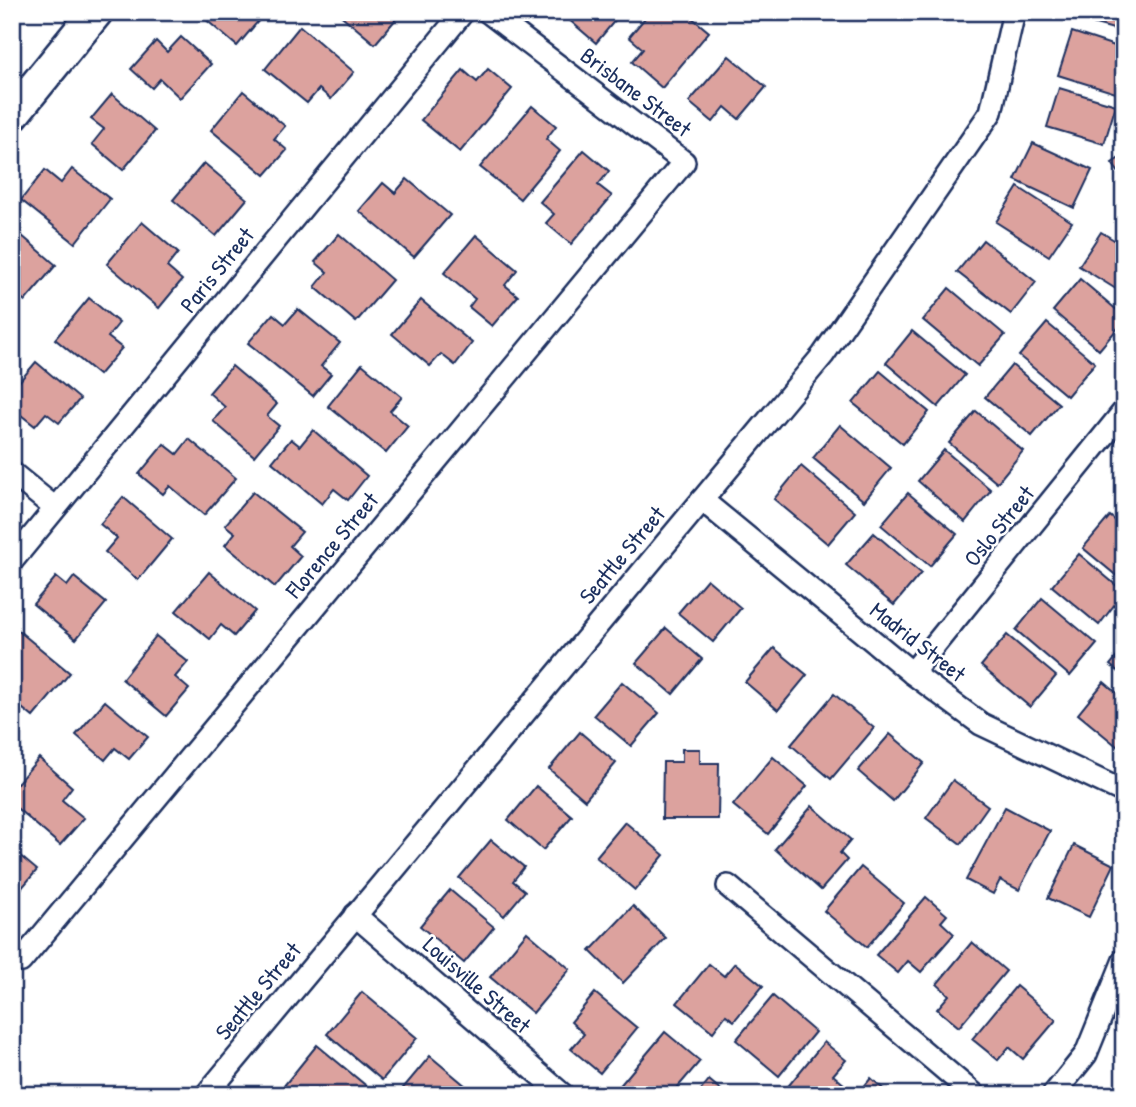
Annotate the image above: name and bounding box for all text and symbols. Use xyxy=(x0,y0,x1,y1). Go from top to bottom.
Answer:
street label: Brisbane Street xyxy=(574,40,699,144)
street label: Paris Street xyxy=(173,220,261,319)
street label: Oslo Street xyxy=(956,478,1042,573)
street label: Florence Street xyxy=(278,484,386,605)
street label: Seattle Street xyxy=(572,498,672,610)
street label: Madrid Street xyxy=(864,594,973,689)
street label: Louisville Street xyxy=(417,929,539,1041)
street label: Seattle Street xyxy=(208,934,308,1046)

